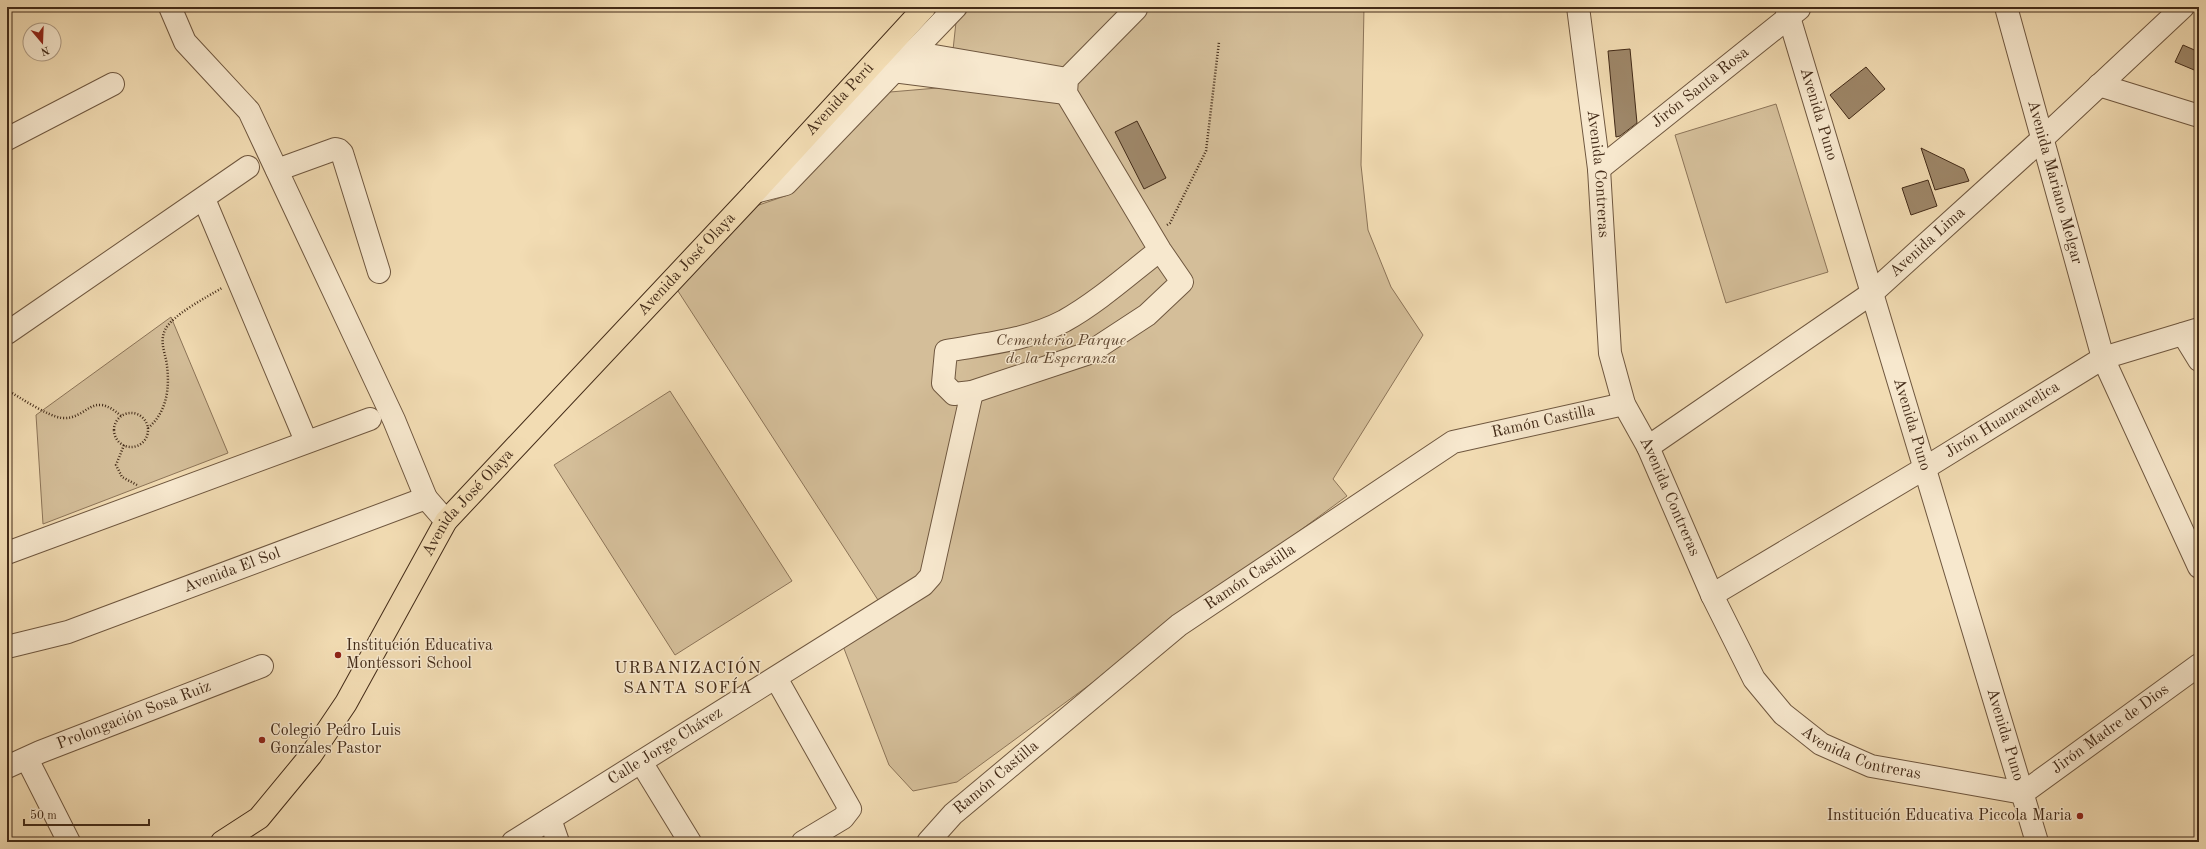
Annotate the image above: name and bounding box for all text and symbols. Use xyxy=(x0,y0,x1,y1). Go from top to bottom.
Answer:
north arrow xyxy=(22,22,62,62)
text: N xyxy=(38,43,51,57)
street label: Jirón Santa Rosa xyxy=(1649,44,1752,131)
street label: Avenida Perú xyxy=(803,60,877,139)
street label: Avenida Puno xyxy=(1797,66,1840,163)
street label: Avenida Mariano Melgar xyxy=(2024,99,2085,267)
street label: Avenida Contreras xyxy=(1583,109,1611,238)
street label: Avenida Lima xyxy=(1887,204,1969,281)
street label: Avenida José Olaya xyxy=(635,210,739,319)
park label: Cementerio Parque de la Esperanza xyxy=(996,333,1127,367)
street label: Avenida Puno xyxy=(1890,376,1933,473)
street label: Jirón Huancavelica xyxy=(1942,379,2063,461)
street label: Ramón Castilla xyxy=(1490,403,1596,441)
street label: Avenida Contreras xyxy=(1636,434,1702,559)
street label: Avenida José Olaya xyxy=(420,446,517,559)
street label: Ramón Castilla xyxy=(1202,541,1299,613)
street label: Avenida El Sol xyxy=(181,545,283,596)
place label: Institución Educativa Montessori School xyxy=(346,638,493,672)
marker: Institución Educativa Montessori School xyxy=(333,650,343,660)
district label: URBANIZACIÓN SANTA SOFÍA xyxy=(614,656,762,697)
street label: Prolongación Sosa Ruiz xyxy=(55,679,213,753)
street label: Jirón Madre de Dios xyxy=(2049,682,2172,777)
street label: Avenida Puno xyxy=(1983,687,2026,783)
street label: Calle Jorge Chávez xyxy=(605,705,726,788)
place label: Colegio Pedro Luis Gonzales Pastor xyxy=(270,723,401,757)
street label: Avenida Contreras xyxy=(1798,723,1922,783)
marker: Colegio Pedro Luis Gonzales Pastor xyxy=(257,735,267,745)
street label: Ramón Castilla xyxy=(951,738,1042,818)
scale bar xyxy=(24,801,149,827)
place label: Institución Educativa Piccola Maria xyxy=(1827,808,2072,824)
text: 50 m xyxy=(30,809,57,822)
marker: Institución Educativa Piccola Maria xyxy=(2075,811,2085,821)

